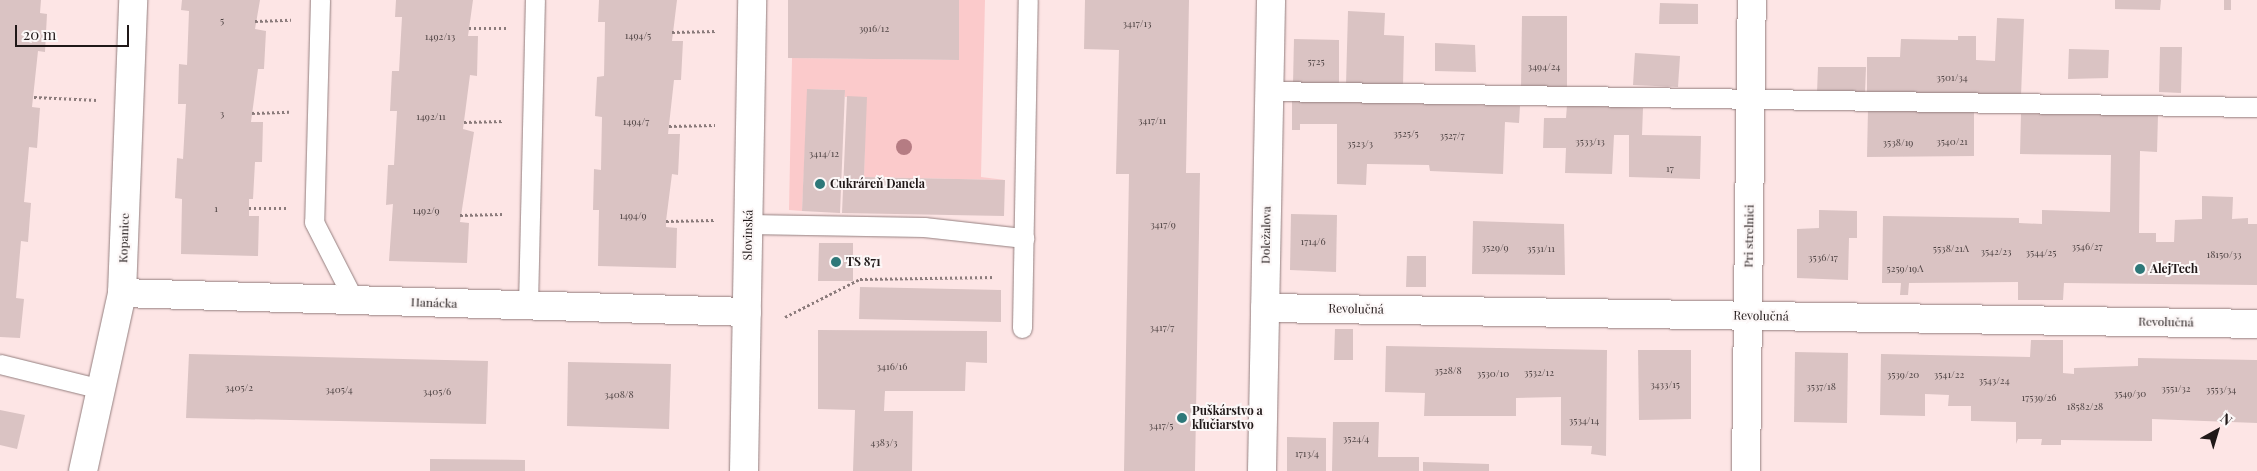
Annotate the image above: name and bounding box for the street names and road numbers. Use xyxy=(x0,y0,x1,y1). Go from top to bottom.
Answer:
street label: Pri strelnici xyxy=(1741,204,1757,268)
street label: Doležalova xyxy=(1258,206,1274,264)
street label: Slovinská xyxy=(740,210,756,260)
street label: Kopanice xyxy=(116,213,132,263)
street label: Hanácka xyxy=(411,295,457,311)
street label: Revolučná xyxy=(1328,301,1384,317)
street label: Revolučná xyxy=(1733,308,1789,324)
street label: Revolučná xyxy=(2138,314,2194,330)

